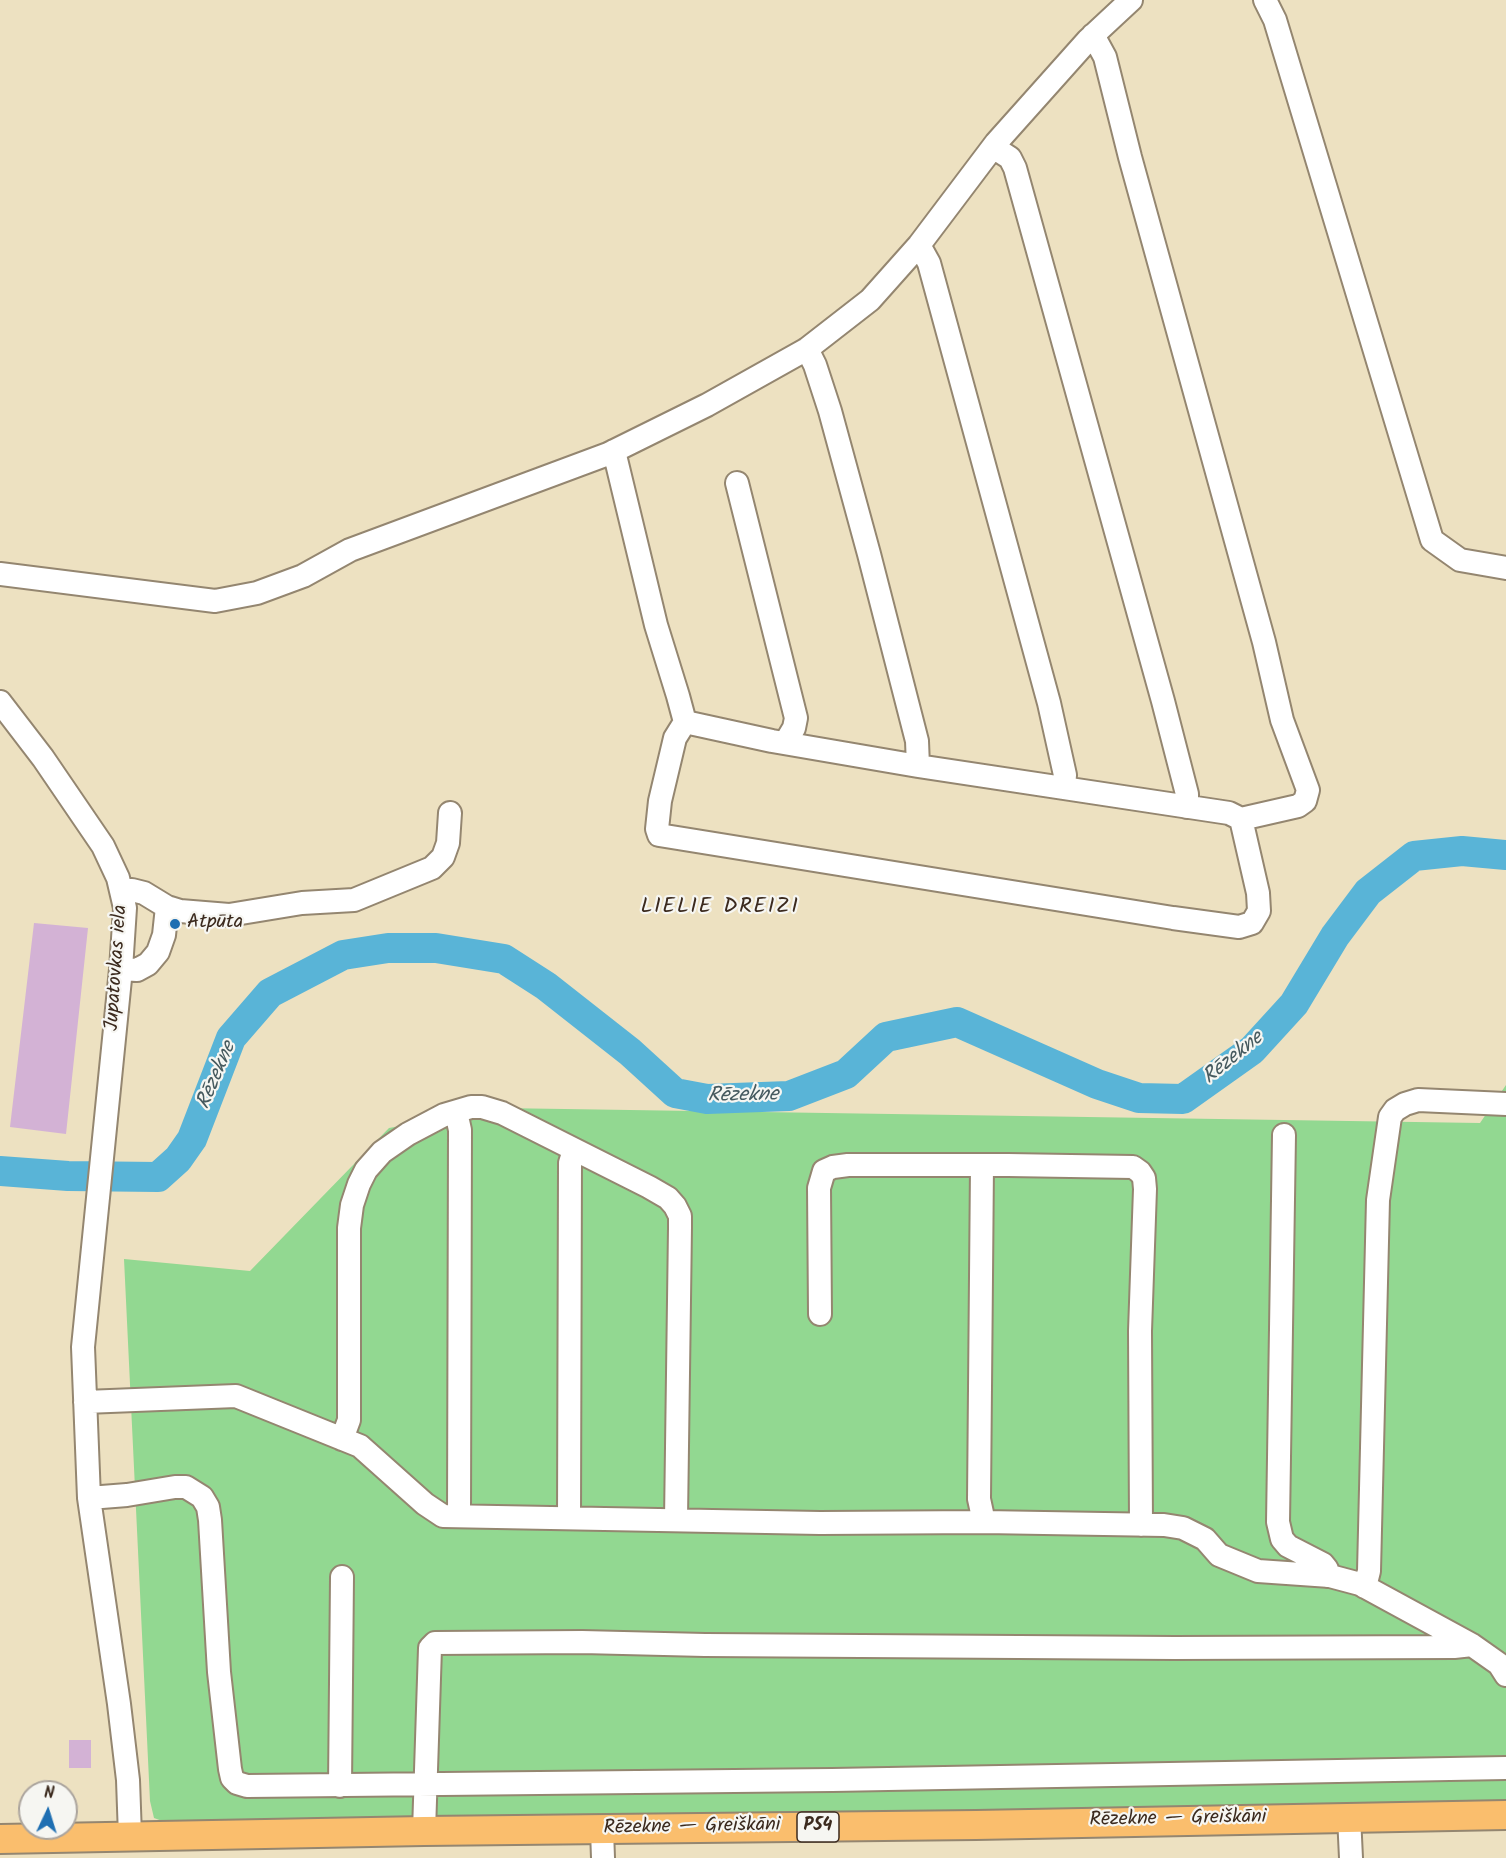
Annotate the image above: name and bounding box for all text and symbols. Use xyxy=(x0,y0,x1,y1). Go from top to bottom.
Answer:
district label: LIELIE DREIZI xyxy=(641,895,799,921)
street label: Jupatovkas iela xyxy=(102,904,134,1032)
place label: Atpūta xyxy=(187,912,243,936)
marker: Atpūta xyxy=(168,917,182,931)
water label: Rēzekne xyxy=(1199,1027,1269,1091)
water label: Rēzekne xyxy=(193,1039,243,1113)
water label: Rēzekne xyxy=(707,1084,779,1110)
north arrow xyxy=(18,1780,78,1840)
text: N xyxy=(43,1781,55,1806)
street label: Rēzekne — Greiškāni xyxy=(1089,1806,1267,1834)
road number: P54 xyxy=(797,1812,839,1842)
street label: Rēzekne — Greiškāni xyxy=(603,1814,781,1842)

